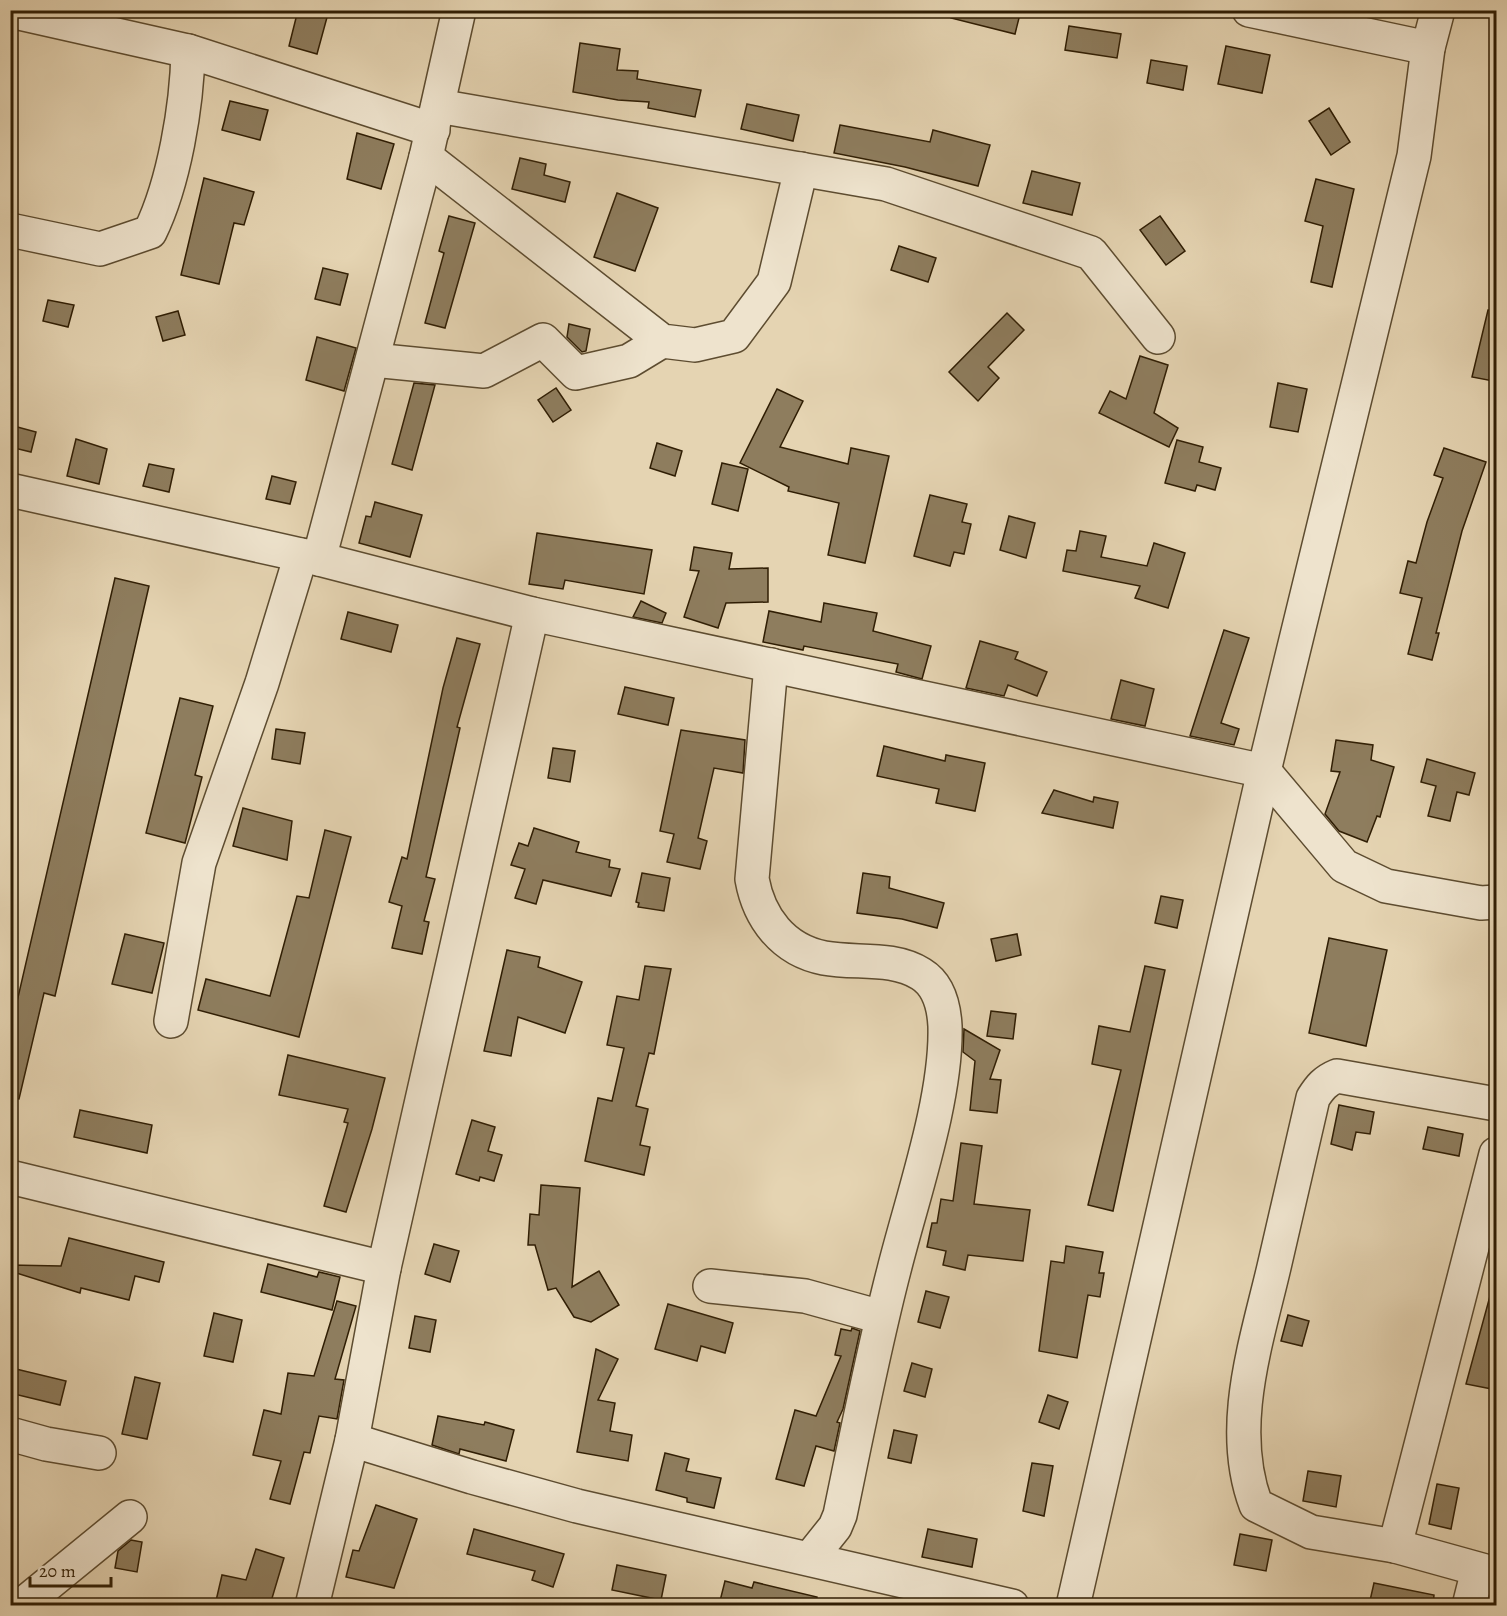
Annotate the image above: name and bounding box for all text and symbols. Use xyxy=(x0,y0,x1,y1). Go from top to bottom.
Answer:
scale bar xyxy=(30,1550,111,1588)
text: 20 m xyxy=(39,1559,76,1583)

